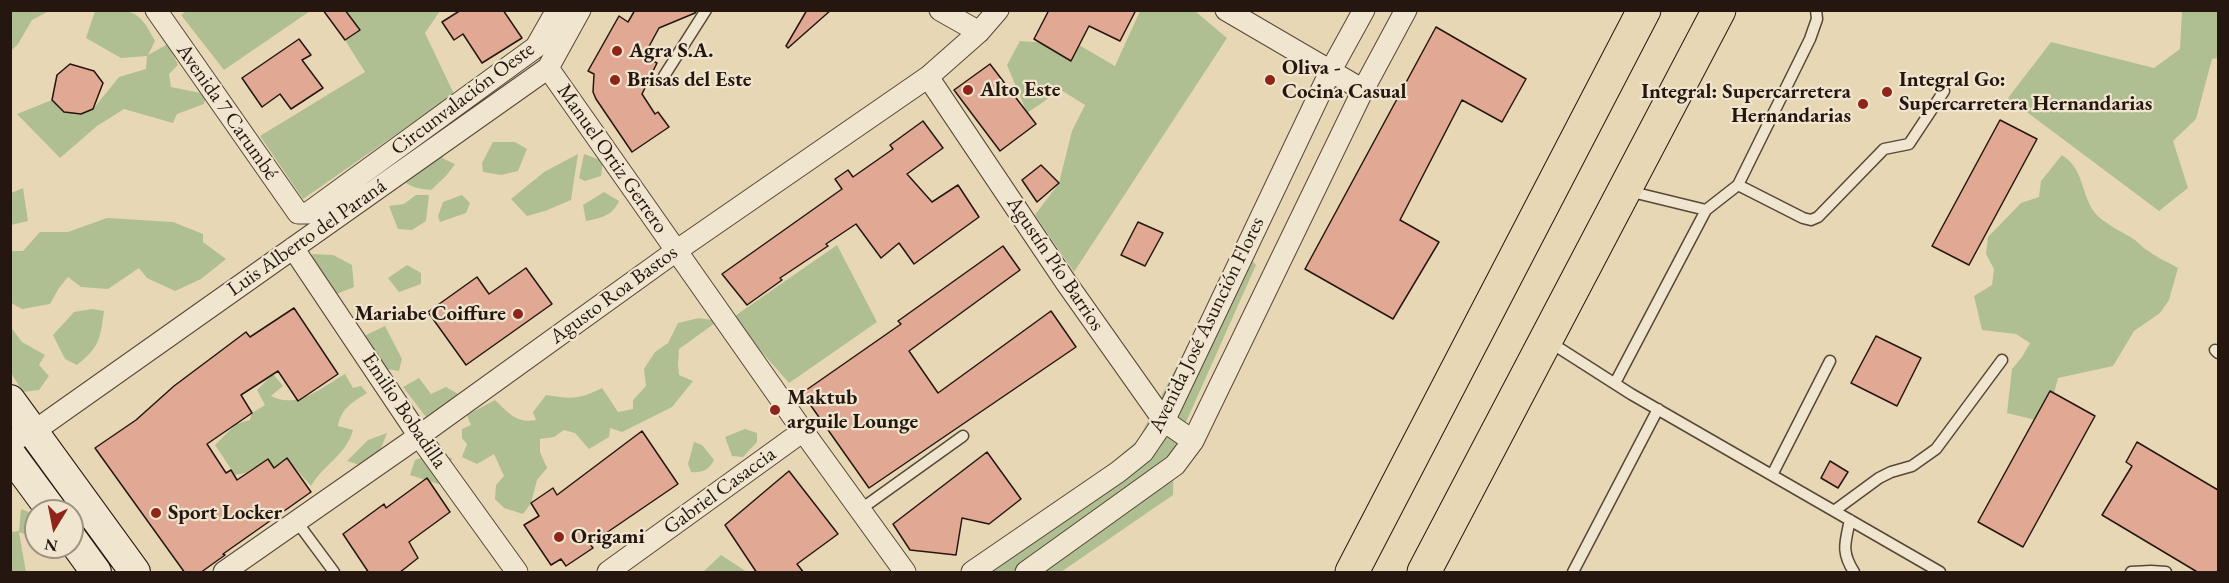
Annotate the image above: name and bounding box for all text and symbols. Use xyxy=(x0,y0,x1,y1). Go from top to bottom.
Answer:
street label: Circunvalación Oeste xyxy=(386,37,540,161)
place label: Agra S.A. xyxy=(629,38,713,64)
street label: Avenida 7 Carumbé xyxy=(171,39,283,185)
marker: Agra S.A. xyxy=(610,44,624,58)
place label: Oliva - Cocina Casual xyxy=(1282,55,1406,105)
place label: Brisas del Este xyxy=(627,67,752,93)
place label: Integral Go: Supercarretera Hernandarias xyxy=(1899,67,2152,117)
marker: Brisas del Este xyxy=(608,73,622,87)
marker: Oliva - Cocina Casual xyxy=(1263,73,1277,87)
place label: Alto Este xyxy=(980,77,1060,103)
street label: Manuel Ortiz Gerrero xyxy=(551,79,673,239)
place label: Integral: Supercarretera Hernandarias xyxy=(1641,79,1851,129)
marker: Alto Este xyxy=(961,83,975,97)
marker: Integral Go: Supercarretera Hernandarias xyxy=(1880,85,1894,99)
marker: Integral: Supercarretera Hernandarias xyxy=(1856,97,1870,111)
street label: Luis Alberto del Paraná xyxy=(223,174,391,302)
street label: Agustín Pío Barrios xyxy=(1001,192,1109,336)
street label: Avenida José Asunción Flores xyxy=(1144,213,1270,437)
street label: Agusto Roa Bastos xyxy=(545,240,683,350)
place label: Mariabe Coiffure xyxy=(354,301,506,327)
marker: Mariabe Coiffure xyxy=(511,307,525,321)
street label: Emilio Bobadilla xyxy=(356,348,452,474)
place label: Maktub arguile Lounge xyxy=(787,385,918,435)
marker: Maktub arguile Lounge xyxy=(768,403,782,417)
street label: Gabriel Casaccia xyxy=(659,442,781,540)
north arrow xyxy=(24,499,84,559)
place label: Sport Locker xyxy=(168,500,282,526)
marker: Sport Locker xyxy=(149,506,163,520)
place label: Origami xyxy=(571,524,645,550)
marker: Origami xyxy=(552,530,566,544)
text: N xyxy=(43,534,59,557)

